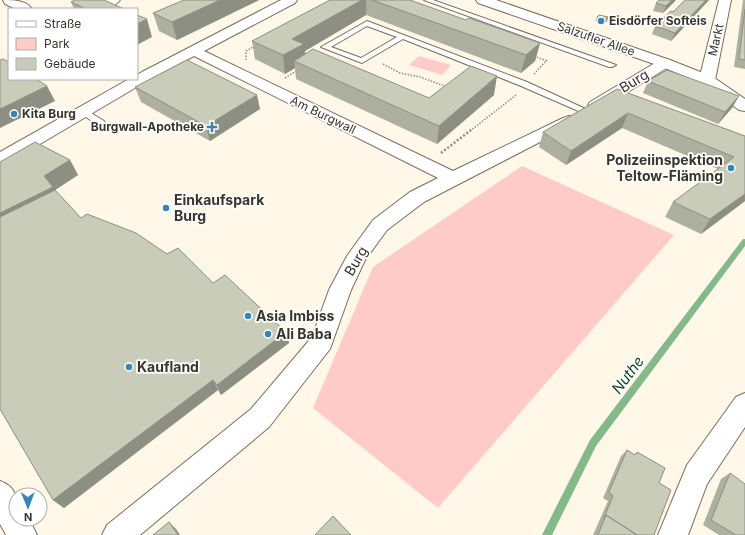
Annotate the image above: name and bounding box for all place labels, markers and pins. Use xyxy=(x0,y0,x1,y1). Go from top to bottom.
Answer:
place label: Eisdörfer Softeis xyxy=(609,13,707,28)
marker: Eisdörfer Softeis xyxy=(596,16,606,26)
place label: Kita Burg xyxy=(22,106,76,121)
marker: Kita Burg xyxy=(9,109,19,119)
place label: Burgwall-Apotheke xyxy=(91,119,204,134)
marker: Burgwall-Apotheke xyxy=(207,122,217,132)
place label: Polizeiinspektion Teltow-Fläming xyxy=(606,151,723,184)
marker: Polizeiinspektion Teltow-Fläming xyxy=(726,163,736,173)
place label: Einkaufspark Burg xyxy=(174,191,265,224)
marker: Einkaufspark Burg xyxy=(161,203,171,213)
place label: Asia Imbiss xyxy=(256,307,335,324)
marker: Asia Imbiss xyxy=(243,311,253,321)
place label: Ali Baba xyxy=(276,325,332,342)
marker: Ali Baba xyxy=(263,329,273,339)
place label: Kaufland xyxy=(137,358,199,375)
marker: Kaufland xyxy=(124,362,134,372)

